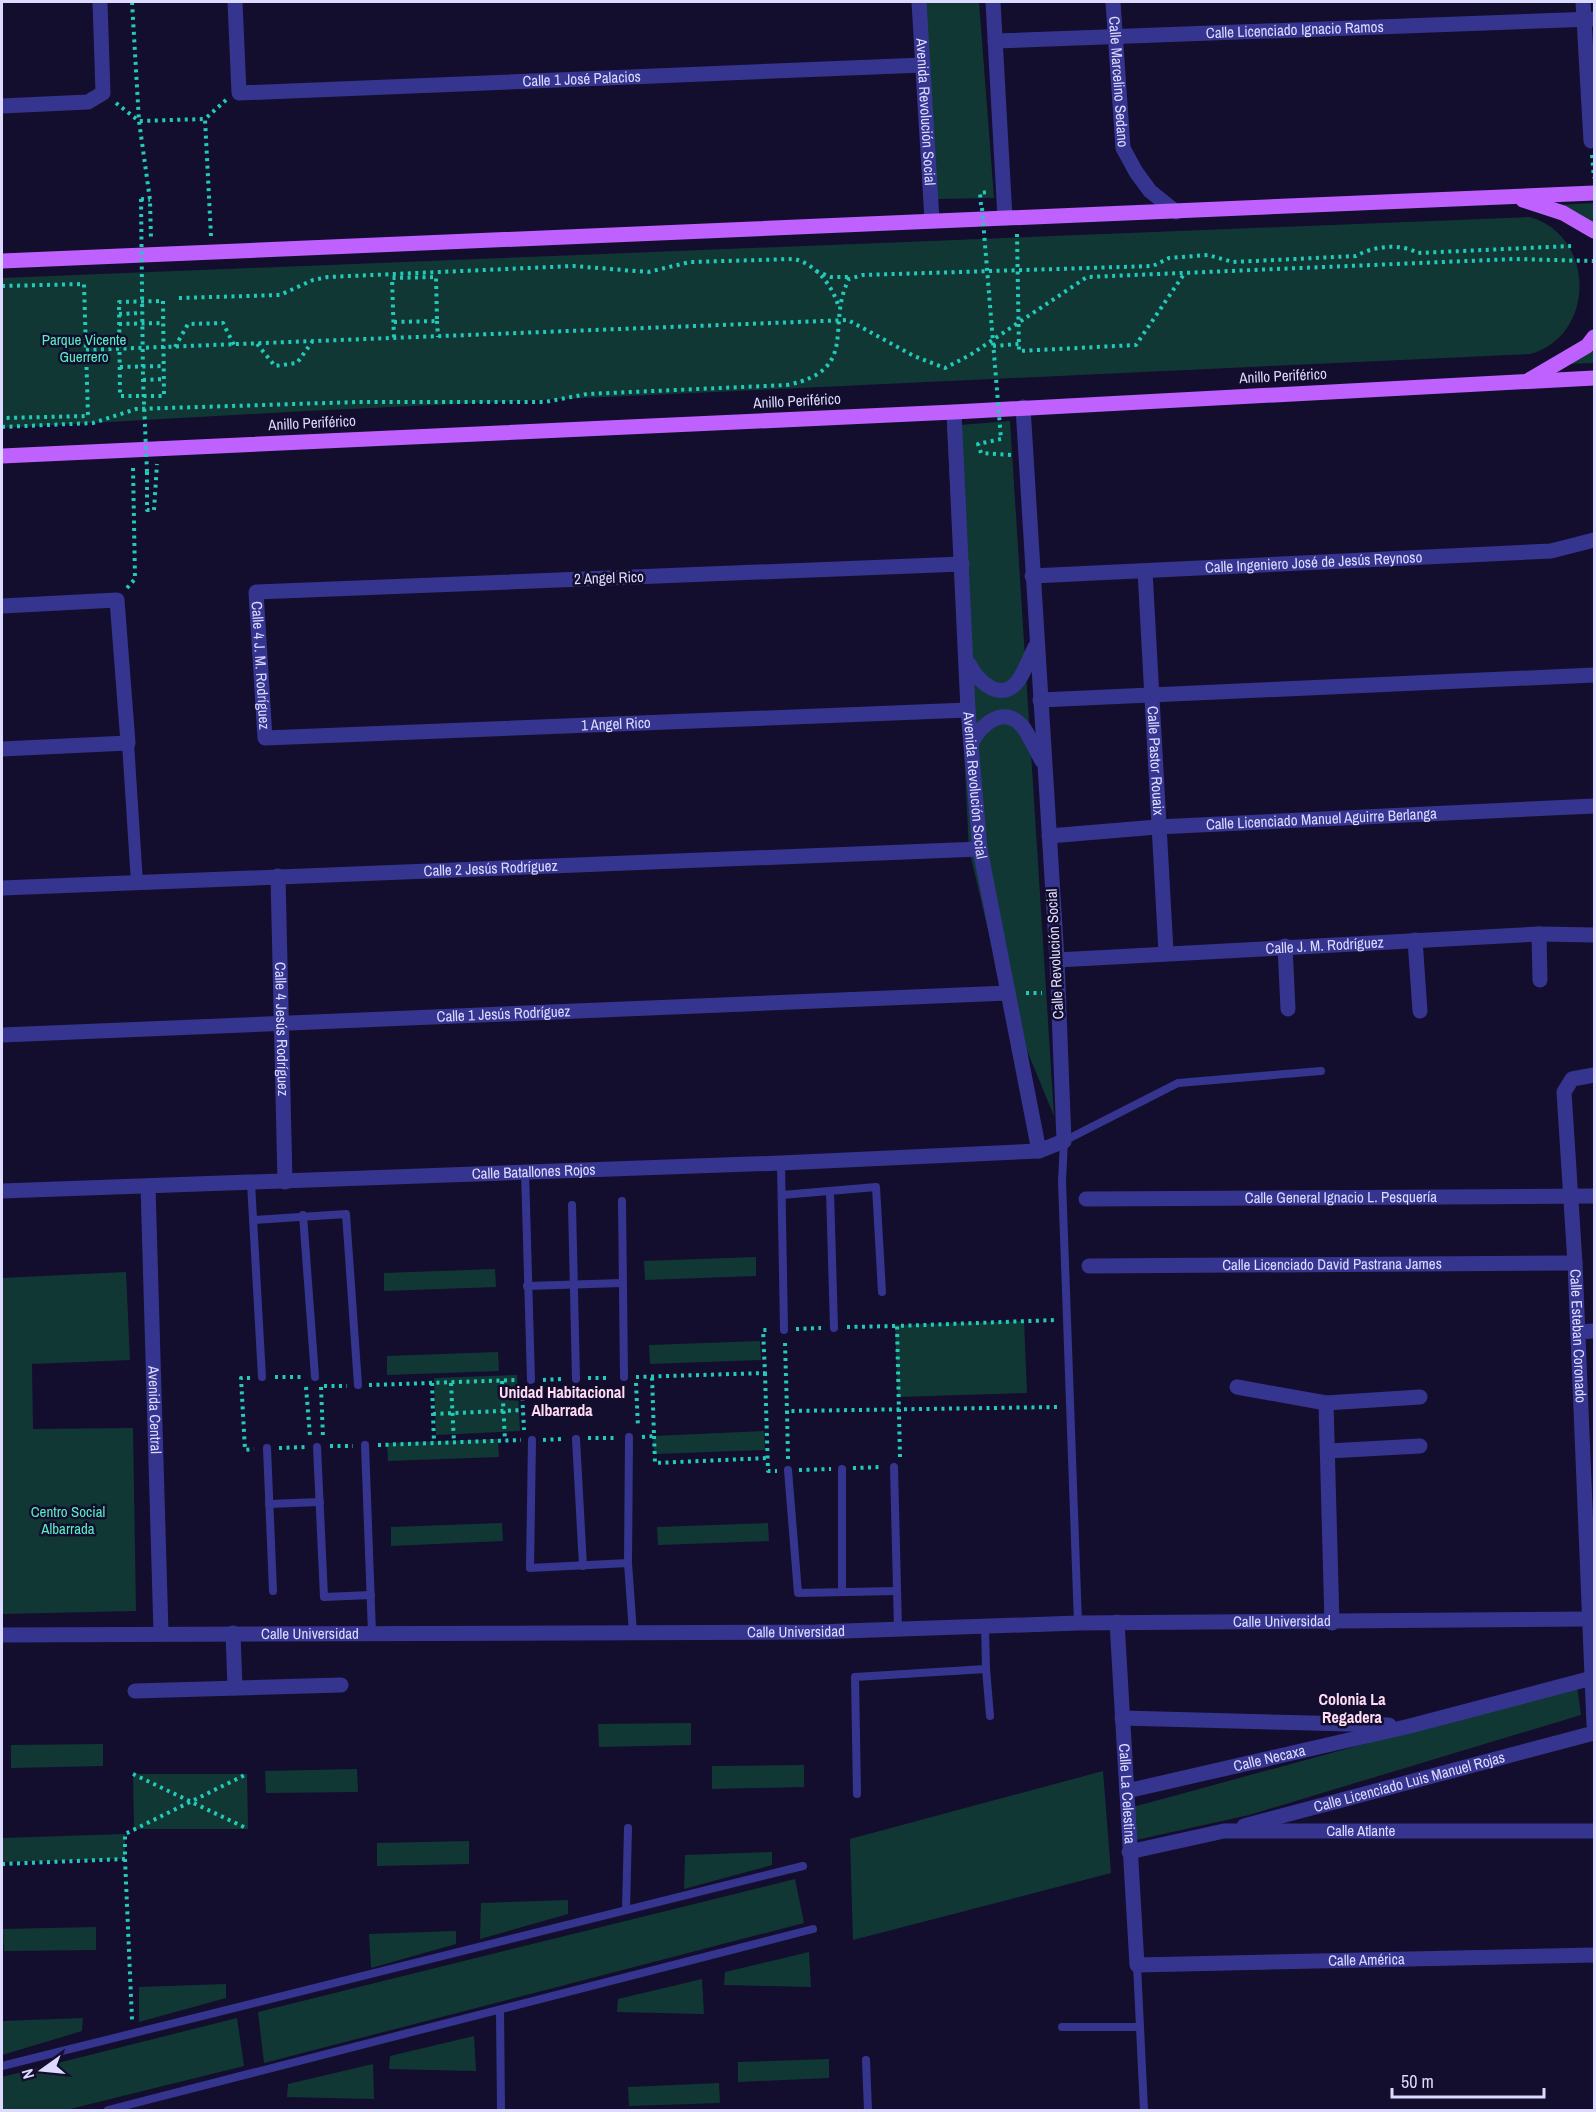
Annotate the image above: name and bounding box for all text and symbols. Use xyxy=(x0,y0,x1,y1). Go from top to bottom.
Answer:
street label: Calle Marcelino Sedano xyxy=(1104,16,1134,148)
street label: Calle Licenciado Ignacio Ramos xyxy=(1206,16,1384,43)
street label: Avenida Revolución Social xyxy=(911,36,941,186)
street label: Calle 1 José Palacios xyxy=(522,66,641,91)
park label: Parque Vicente Guerrero xyxy=(42,329,126,367)
street label: Anillo Periférico xyxy=(1238,363,1327,388)
street label: Anillo Periférico xyxy=(752,388,841,413)
street label: Anillo Periférico xyxy=(267,410,356,435)
street label: Calle Ingeniero José de Jesús Reynoso xyxy=(1204,546,1423,578)
street label: 2 Angel Rico xyxy=(574,566,644,589)
street label: Calle 4 J. M. Rodríguez xyxy=(247,600,275,730)
street label: Calle Pastor Rouaix xyxy=(1142,705,1169,817)
street label: Avenida Revolución Social xyxy=(958,710,993,861)
street label: 1 Angel Rico xyxy=(581,712,651,735)
street label: Calle Licenciado Manuel Aguirre Berlanga xyxy=(1205,803,1438,835)
street label: Calle 2 Jesús Rodríguez xyxy=(423,855,558,881)
street label: Calle Revolución Social xyxy=(1041,888,1068,1020)
street label: Calle J. M. Rodríguez xyxy=(1265,931,1384,959)
street label: Calle 4 Jesús Rodríguez xyxy=(270,962,294,1096)
street label: Calle 1 Jesús Rodríguez xyxy=(436,1000,571,1027)
street label: Calle Batallones Rojos xyxy=(471,1159,596,1184)
street label: Calle General Ignacio L. Pesquería xyxy=(1245,1186,1437,1208)
street label: Calle Licenciado David Pastrana James xyxy=(1222,1253,1442,1275)
street label: Calle Esteban Coronado xyxy=(1565,1269,1592,1404)
street label: Avenida Central xyxy=(143,1365,167,1454)
district label: Unidad Habitacional Albarrada xyxy=(499,1381,625,1421)
park label: Centro Social Albarrada xyxy=(31,1501,105,1539)
street label: Calle Universidad xyxy=(1233,1610,1331,1632)
street label: Calle Universidad xyxy=(747,1620,845,1642)
street label: Calle Universidad xyxy=(261,1623,359,1644)
district label: Colonia La Regadera xyxy=(1318,1688,1386,1728)
street label: Calle Necaxa xyxy=(1231,1739,1307,1776)
street label: Calle La Celestina xyxy=(1114,1743,1141,1845)
street label: Calle Licenciado Luis Manuel Rojas xyxy=(1311,1746,1507,1817)
street label: Calle Atlante xyxy=(1326,1820,1395,1841)
street label: Calle América xyxy=(1328,1948,1405,1971)
north arrow xyxy=(12,2040,72,2100)
scale bar xyxy=(1392,2061,1544,2099)
text: N xyxy=(16,2066,39,2081)
text: 50 m xyxy=(1401,2069,1434,2094)

